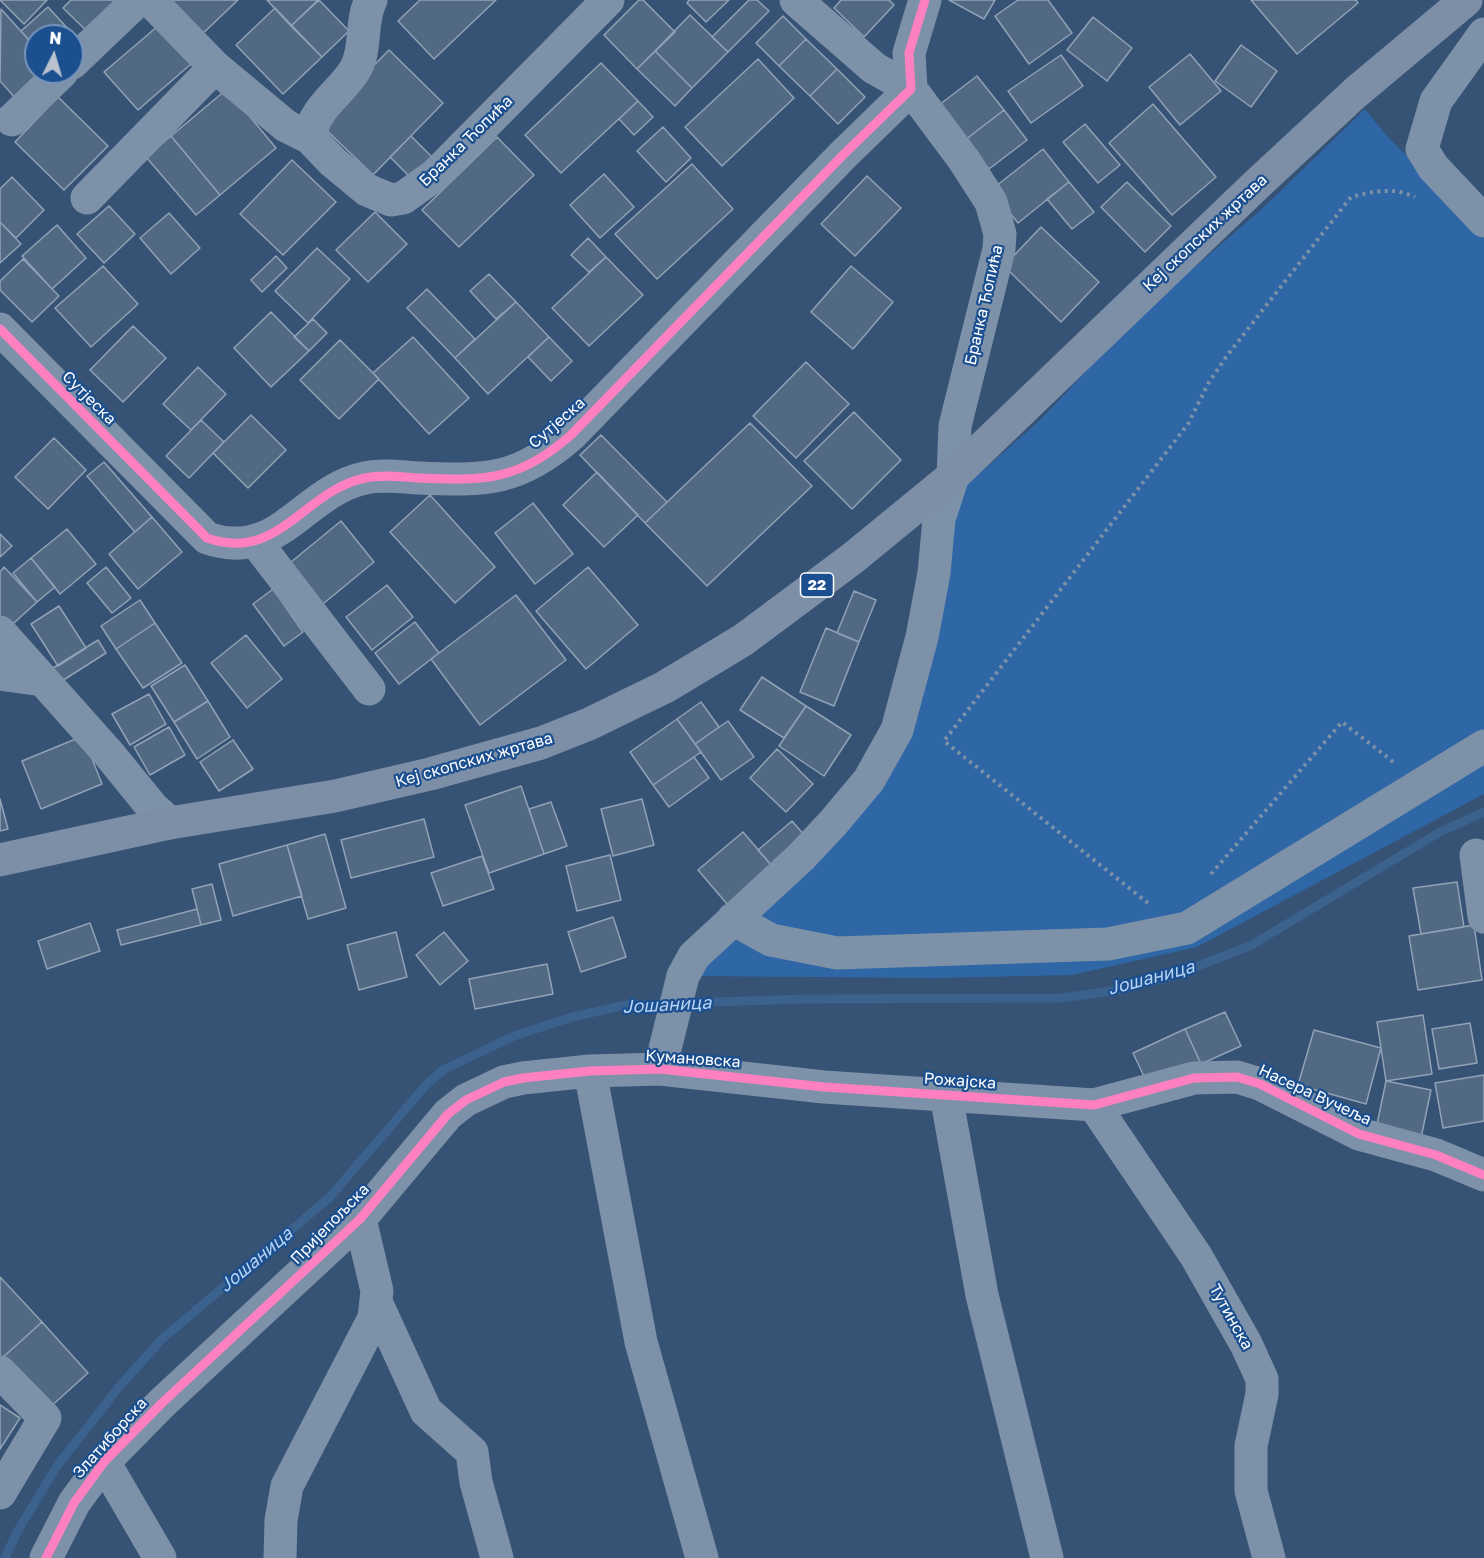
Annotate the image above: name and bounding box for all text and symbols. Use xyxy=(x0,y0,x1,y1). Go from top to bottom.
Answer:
north arrow xyxy=(24,24,84,84)
text: N xyxy=(48,28,62,49)
street label: Бранка Ћопића xyxy=(415,91,517,191)
street label: Кеј скопских жртава xyxy=(1139,170,1271,296)
street label: Бранка Ћопића xyxy=(961,243,1007,367)
street label: Сутјеска xyxy=(58,367,120,429)
street label: Сутјеска xyxy=(525,393,589,453)
road number: 22 xyxy=(800,573,834,597)
street label: Кеј скопских жртава xyxy=(393,728,555,792)
water label: Јошаница xyxy=(1105,956,1197,1000)
water label: Јошаница xyxy=(622,992,712,1018)
street label: Кумановска xyxy=(645,1046,741,1072)
street label: Насера Вучеља xyxy=(1256,1060,1374,1130)
street label: Рожајска xyxy=(923,1069,997,1093)
street label: Пријепољска xyxy=(287,1180,373,1268)
water label: Јошаница xyxy=(215,1223,297,1297)
street label: Тутинска xyxy=(1205,1281,1257,1353)
street label: Златиборска xyxy=(69,1394,151,1482)

